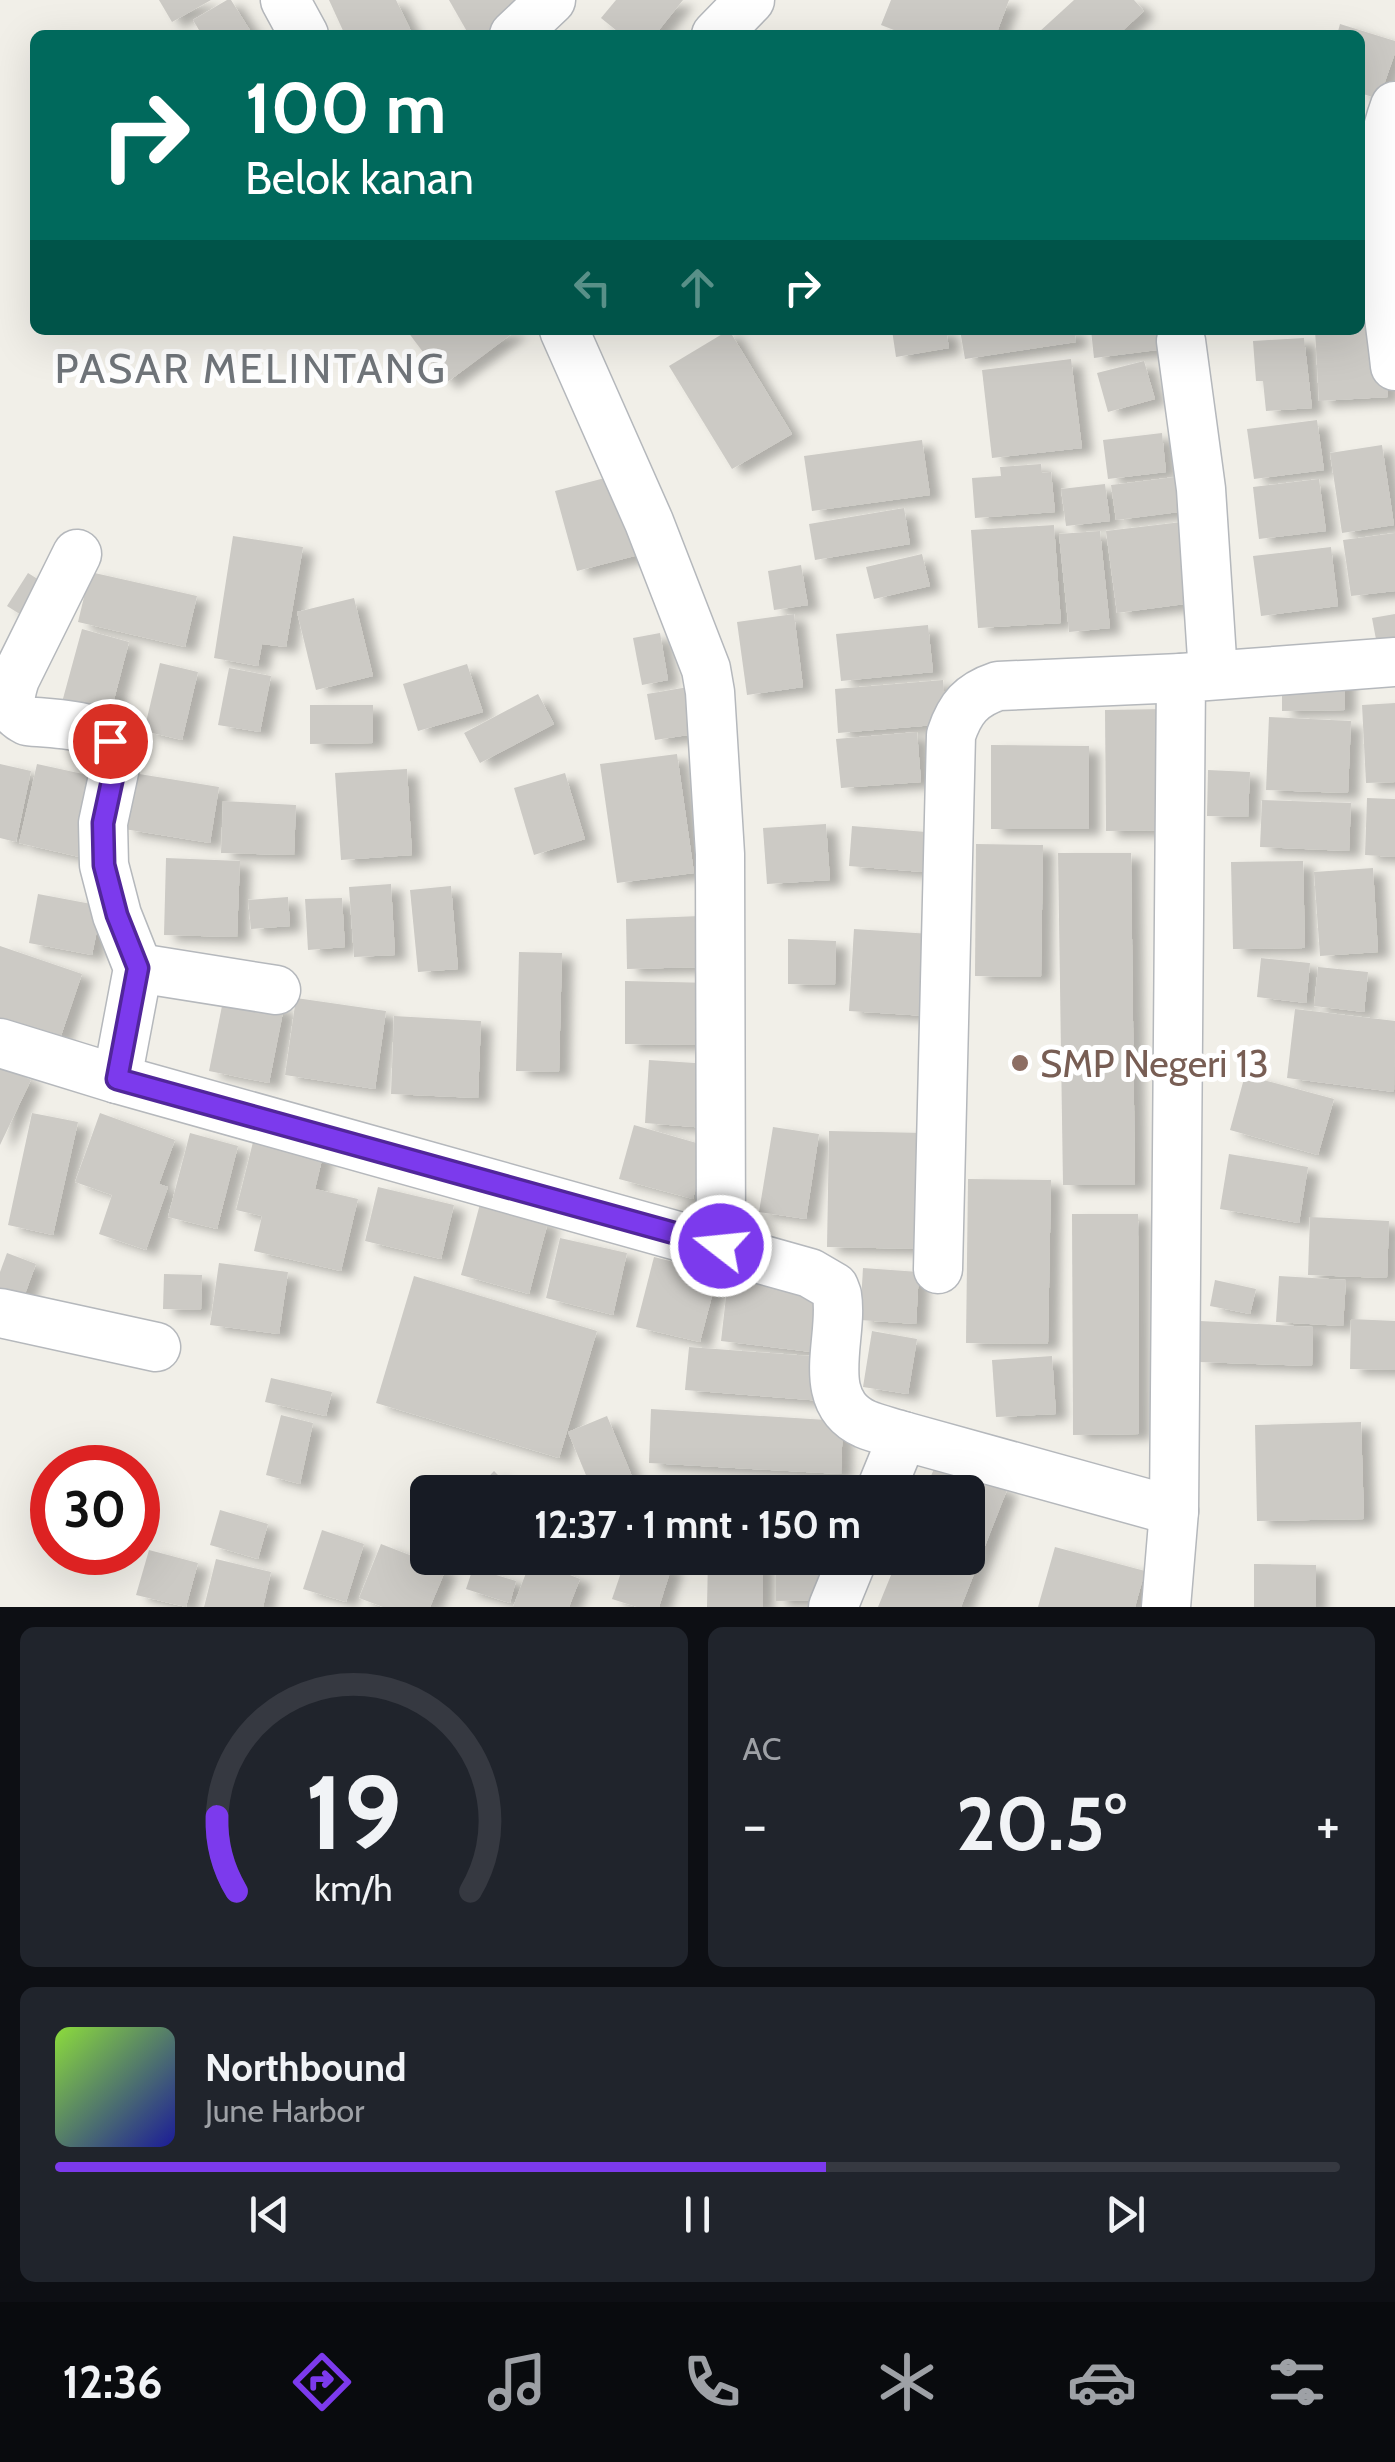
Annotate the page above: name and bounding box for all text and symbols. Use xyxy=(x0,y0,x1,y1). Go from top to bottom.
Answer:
text: 100 m xyxy=(245,65,446,151)
icon: right xyxy=(80,70,210,200)
text: Belok kanan xyxy=(245,151,474,205)
icon: left xyxy=(565,260,620,315)
icon: ahead xyxy=(670,260,725,315)
icon: right xyxy=(775,260,830,315)
district label: PASAR MELINTANG xyxy=(54,342,448,394)
pin xyxy=(68,699,153,784)
icon: arrive xyxy=(83,714,138,769)
place label: SMP Negeri 13 xyxy=(1040,1040,1269,1087)
marker: SMP Negeri 13 xyxy=(1009,1052,1031,1074)
position arrow xyxy=(669,1194,773,1298)
speed limit sign: 30 xyxy=(30,1445,160,1575)
text: 12:37 · 1 mnt · 150 m xyxy=(534,1501,861,1548)
text: AC xyxy=(743,1729,782,1768)
text: 19 xyxy=(305,1749,402,1875)
text: 20.5° xyxy=(956,1778,1126,1869)
text: − xyxy=(743,1791,767,1858)
text: + xyxy=(1316,1791,1340,1858)
text: km/h xyxy=(315,1867,393,1910)
text: Northbound xyxy=(205,2044,407,2091)
text: June Harbor xyxy=(205,2091,364,2130)
icon: previous xyxy=(242,2187,297,2242)
icon: pause xyxy=(670,2187,725,2242)
icon: next xyxy=(1098,2187,1153,2242)
icon: directions xyxy=(287,2347,357,2417)
icon: music xyxy=(482,2347,552,2417)
icon: phone xyxy=(677,2347,747,2417)
icon: climate xyxy=(872,2347,942,2417)
icon: car xyxy=(1067,2347,1137,2417)
icon: filters xyxy=(1262,2347,1332,2417)
text: 12:36 xyxy=(63,2355,162,2409)

